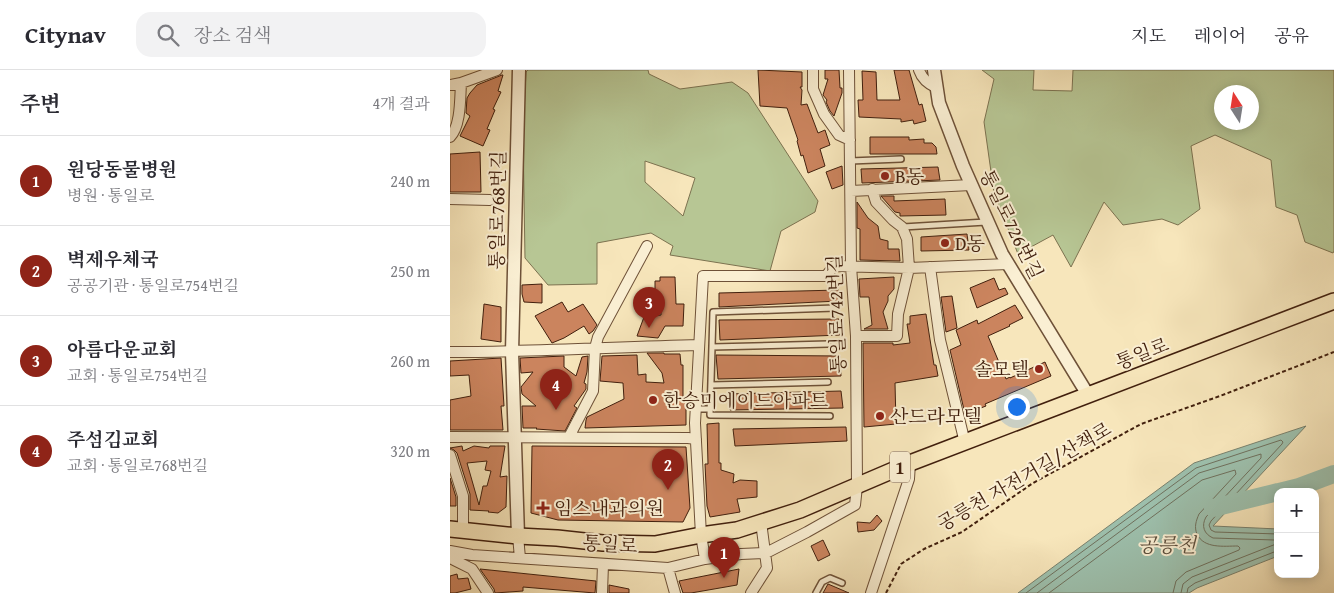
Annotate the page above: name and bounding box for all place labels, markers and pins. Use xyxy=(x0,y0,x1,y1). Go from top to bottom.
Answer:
place label: B동 xyxy=(895,162,925,190)
marker: B동 xyxy=(879,170,891,182)
place label: D동 xyxy=(955,229,986,257)
marker: D동 xyxy=(939,237,951,249)
pin: 3 xyxy=(633,287,665,328)
place label: 솔모텔 xyxy=(974,355,1029,383)
marker: 솔모텔 xyxy=(1033,363,1045,375)
pin: 4 xyxy=(540,369,572,410)
place label: 한승미에이드아파트 xyxy=(663,386,828,414)
marker: 한승미에이드아파트 xyxy=(647,394,659,406)
place label: 산드라모텔 xyxy=(890,402,982,430)
marker: 산드라모텔 xyxy=(874,410,886,422)
pin: 2 xyxy=(652,449,684,490)
place label: 임스내과의원 xyxy=(554,494,664,522)
marker: 임스내과의원 xyxy=(536,501,550,515)
pin: 1 xyxy=(708,537,740,578)

